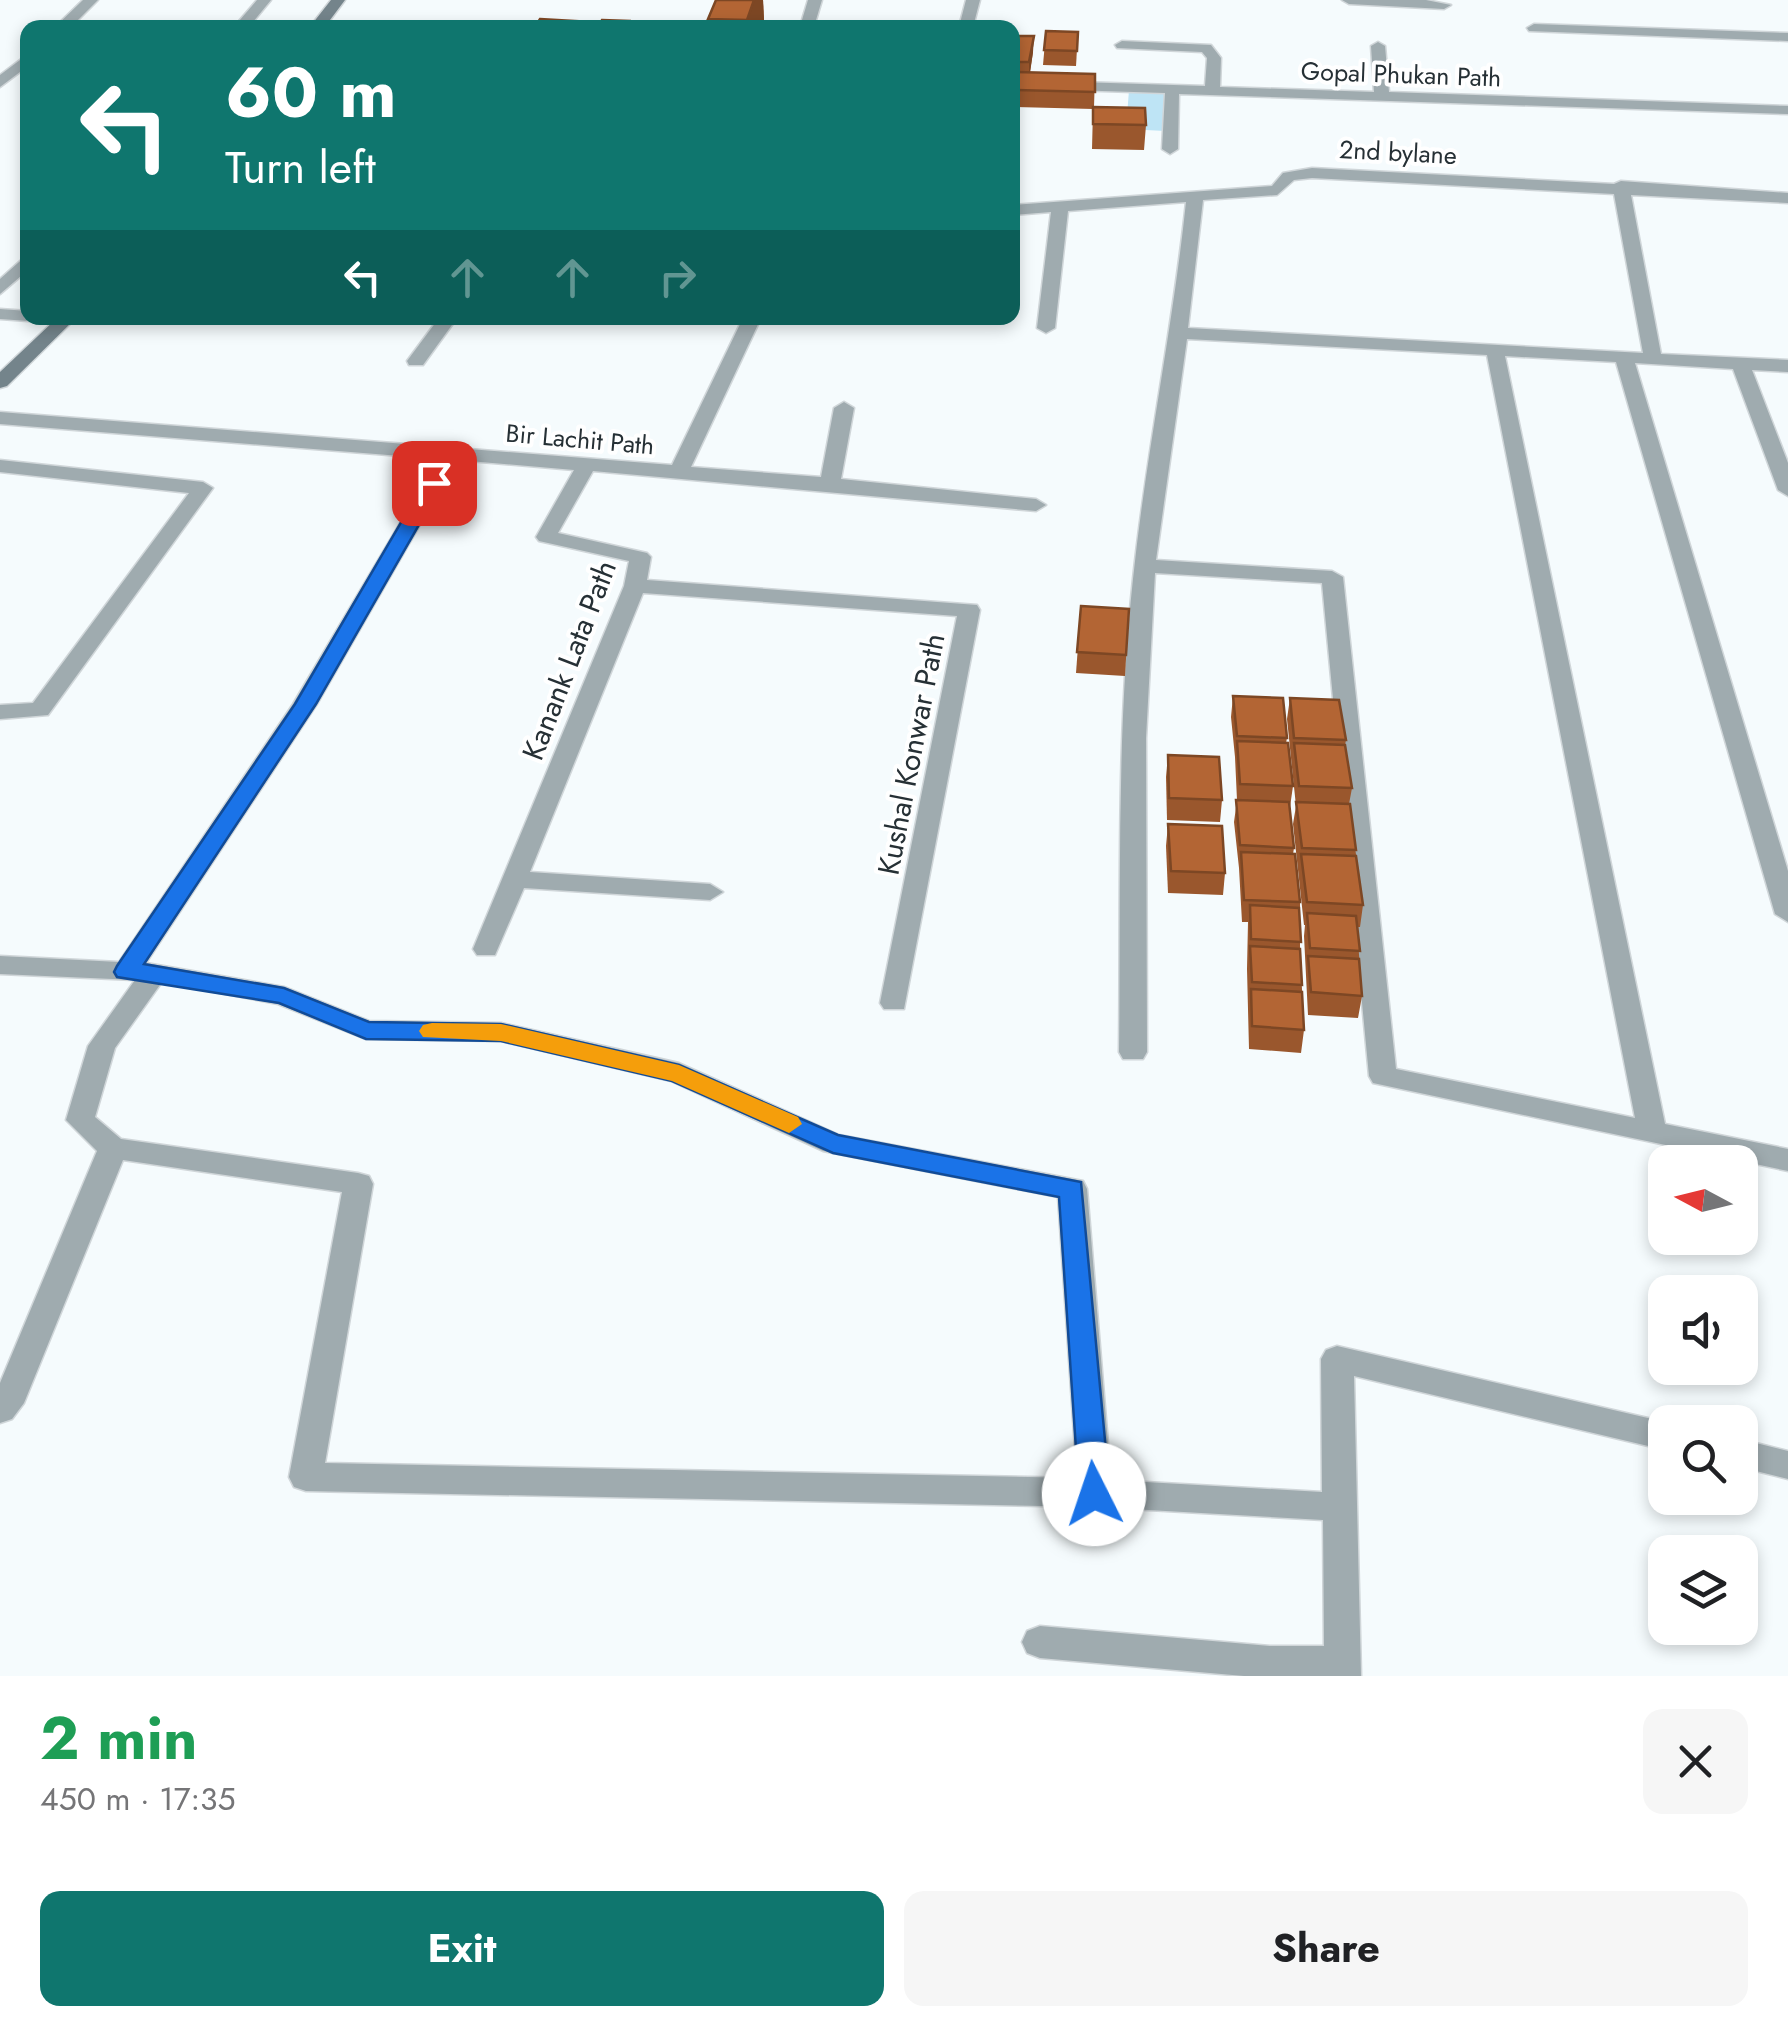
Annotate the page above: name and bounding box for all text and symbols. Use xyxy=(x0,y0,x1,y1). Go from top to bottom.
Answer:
text: 60 m xyxy=(225,42,397,143)
street label: Gopal Phukan Path xyxy=(1300,53,1502,95)
icon: left xyxy=(60,60,190,190)
street label: 2nd bylane xyxy=(1338,131,1458,173)
text: Turn left xyxy=(225,135,376,200)
icon: left xyxy=(335,250,390,305)
icon: ahead xyxy=(440,250,495,305)
icon: ahead xyxy=(545,250,600,305)
icon: right xyxy=(650,250,705,305)
street label: Bir Lachit Path xyxy=(504,415,656,463)
pin xyxy=(392,441,477,526)
icon: arrive xyxy=(407,456,462,511)
street label: Kanank Lata Path xyxy=(511,554,627,766)
street label: Kushal Konwar Path xyxy=(867,630,955,878)
north arrow xyxy=(1648,1145,1758,1255)
map controls xyxy=(1648,1145,1758,1645)
button: sound xyxy=(1648,1275,1758,1385)
button: search xyxy=(1648,1405,1758,1515)
position arrow xyxy=(1042,1442,1146,1546)
button: layers xyxy=(1648,1535,1758,1645)
text: 2 min xyxy=(40,1695,198,1782)
button: close xyxy=(1643,1709,1748,1814)
text: 450 m · 17:35 xyxy=(40,1776,236,1822)
button: Exit xyxy=(40,1891,884,2006)
button: Share xyxy=(904,1891,1748,2006)

